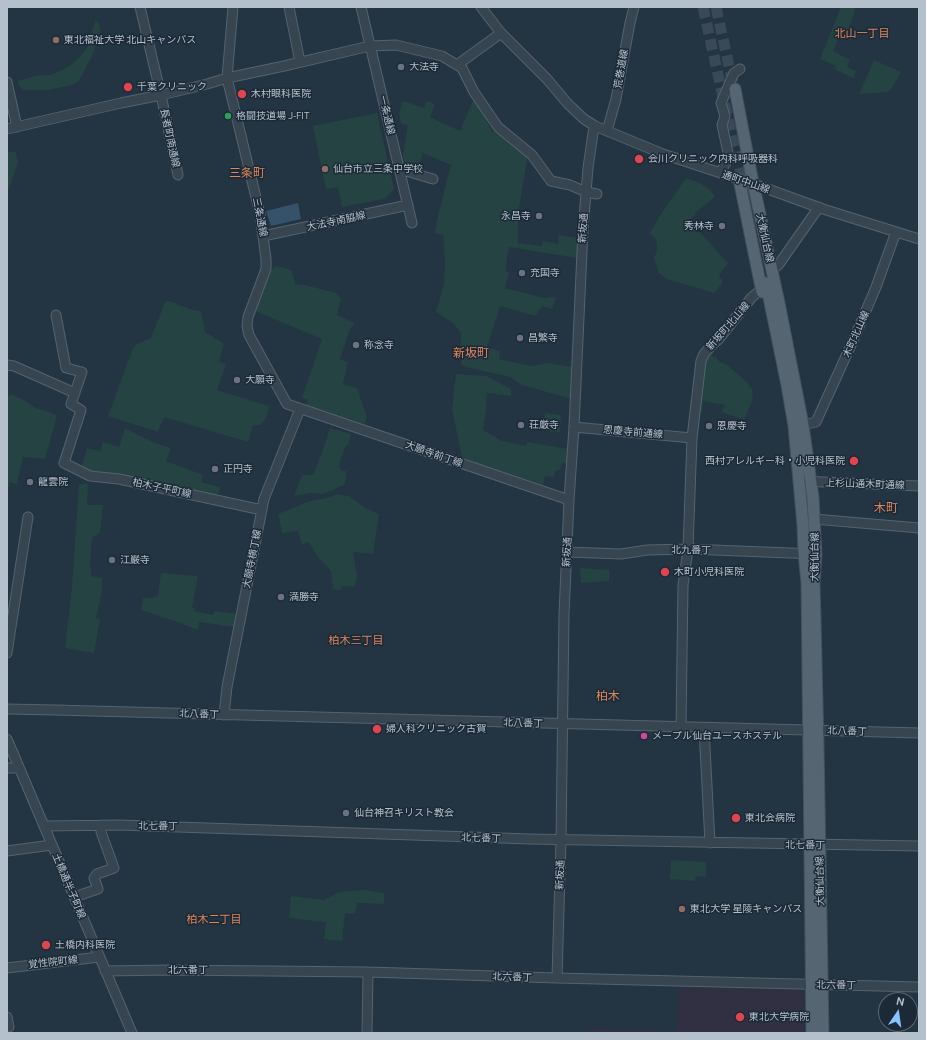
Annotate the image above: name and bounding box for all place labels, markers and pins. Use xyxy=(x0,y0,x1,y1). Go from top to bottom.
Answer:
place label: 東北福祉大学 北山キャンパス xyxy=(64,34,196,46)
marker: 東北福祉大学 北山キャンパス xyxy=(51,35,61,45)
place label: 大法寺 xyxy=(409,61,439,73)
marker: 大法寺 xyxy=(396,62,406,72)
marker: 千葉クリニック xyxy=(122,81,134,93)
place label: 千葉クリニック xyxy=(137,81,207,93)
marker: 木村眼科医院 xyxy=(236,88,248,100)
place label: 木村眼科医院 xyxy=(251,88,311,100)
place label: 格闘技道場 J-FIT xyxy=(236,110,309,122)
marker: 格闘技道場 J-FIT xyxy=(223,111,233,121)
marker: 会川クリニック内科呼吸器科 xyxy=(633,153,645,165)
place label: 会川クリニック内科呼吸器科 xyxy=(648,153,778,165)
place label: 仙台市立三条中学校 xyxy=(333,163,423,175)
marker: 仙台市立三条中学校 xyxy=(320,164,330,174)
place label: 永昌寺 xyxy=(501,210,531,222)
marker: 永昌寺 xyxy=(534,211,544,221)
place label: 秀林寺 xyxy=(684,220,714,232)
marker: 秀林寺 xyxy=(717,221,727,231)
place label: 充国寺 xyxy=(530,267,560,279)
marker: 充国寺 xyxy=(517,268,527,278)
place label: 昌繁寺 xyxy=(528,332,558,344)
marker: 昌繁寺 xyxy=(515,333,525,343)
place label: 称念寺 xyxy=(364,339,394,351)
marker: 称念寺 xyxy=(351,340,361,350)
place label: 大願寺 xyxy=(245,374,275,386)
marker: 大願寺 xyxy=(232,375,242,385)
place label: 荘厳寺 xyxy=(529,419,559,431)
marker: 荘厳寺 xyxy=(516,420,526,430)
place label: 恩慶寺 xyxy=(717,420,747,432)
marker: 恩慶寺 xyxy=(704,421,714,431)
place label: 西村アレルギー科・小児科医院 xyxy=(705,455,845,467)
marker: 西村アレルギー科・小児科医院 xyxy=(848,455,860,467)
place label: 正円寺 xyxy=(223,463,253,475)
marker: 正円寺 xyxy=(210,464,220,474)
place label: 龍雲院 xyxy=(38,476,68,488)
marker: 龍雲院 xyxy=(25,477,35,487)
place label: 江巌寺 xyxy=(120,554,150,566)
marker: 江巌寺 xyxy=(107,555,117,565)
marker: 木町小児科医院 xyxy=(659,566,671,578)
place label: 木町小児科医院 xyxy=(674,566,744,578)
place label: 満勝寺 xyxy=(289,591,319,603)
marker: 満勝寺 xyxy=(276,592,286,602)
marker: 婦人科クリニック古賀 xyxy=(371,723,383,735)
place label: 婦人科クリニック古賀 xyxy=(386,723,486,735)
place label: メープル仙台ユースホステル xyxy=(652,730,782,742)
marker: メープル仙台ユースホステル xyxy=(639,731,649,741)
place label: 仙台神召キリスト教会 xyxy=(354,807,454,819)
marker: 仙台神召キリスト教会 xyxy=(341,808,351,818)
marker: 東北会病院 xyxy=(730,812,742,824)
place label: 東北会病院 xyxy=(745,812,795,824)
place label: 東北大学 星陵キャンパス xyxy=(690,903,802,915)
marker: 東北大学 星陵キャンパス xyxy=(677,904,687,914)
marker: 土橋内科医院 xyxy=(40,939,52,951)
place label: 土橋内科医院 xyxy=(55,939,115,951)
marker: 東北大学病院 xyxy=(734,1011,746,1023)
place label: 東北大学病院 xyxy=(749,1011,809,1023)

